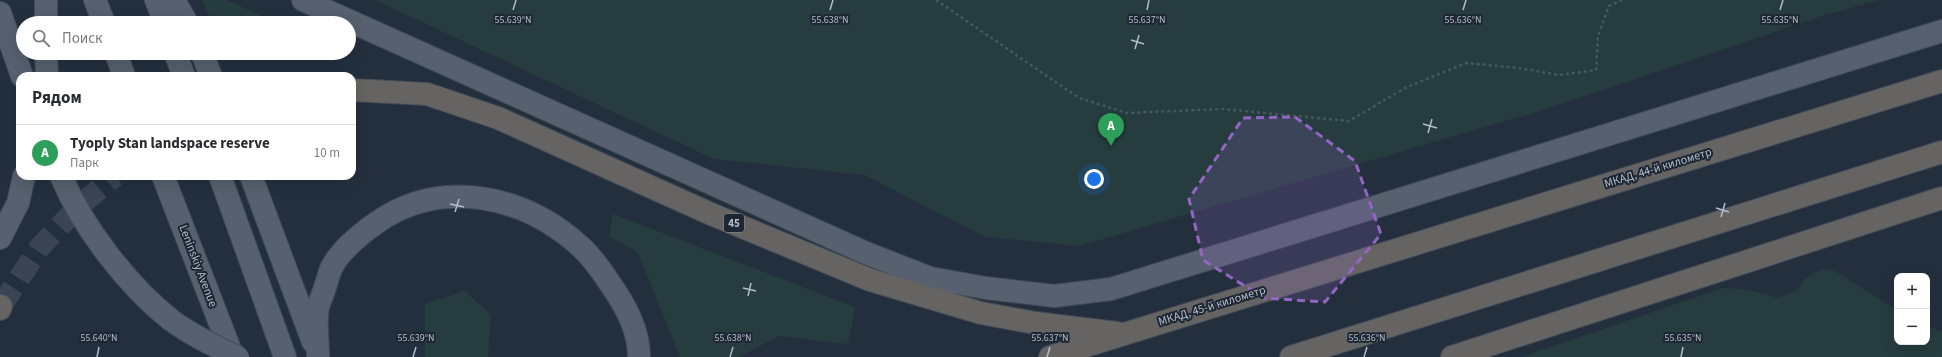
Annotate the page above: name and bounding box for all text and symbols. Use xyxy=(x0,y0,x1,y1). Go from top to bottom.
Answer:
text: 55.639°N xyxy=(494,13,532,27)
text: 55.638°N xyxy=(811,13,849,27)
text: 55.637°N xyxy=(1128,13,1166,27)
text: 55.636°N xyxy=(1444,13,1482,27)
text: 55.635°N xyxy=(1761,13,1799,27)
search box xyxy=(16,16,356,60)
icon: search xyxy=(30,27,52,49)
text: Поиск xyxy=(62,28,103,49)
text: Рядом xyxy=(32,86,82,110)
pin: A xyxy=(1098,113,1124,146)
text: Tyoply Stan landspace reserve xyxy=(70,133,270,154)
street label: МКАД, 44-й километр xyxy=(1602,143,1714,192)
text: A xyxy=(41,144,49,162)
text: 10 m xyxy=(314,144,340,162)
text: Парк xyxy=(70,154,99,172)
your location xyxy=(1084,169,1104,189)
road number: 45 xyxy=(724,214,744,232)
street label: Leninskiy Avenue xyxy=(175,223,221,310)
map controls xyxy=(1894,273,1930,345)
button: + xyxy=(1894,273,1930,309)
street label: МКАД, 45-й километр xyxy=(1156,281,1268,330)
button: − xyxy=(1894,309,1930,345)
text: 55.640°N xyxy=(80,331,118,345)
text: 55.639°N xyxy=(397,331,435,345)
text: 55.638°N xyxy=(714,331,752,345)
text: 55.637°N xyxy=(1031,331,1069,345)
text: 55.636°N xyxy=(1348,331,1386,345)
text: 55.635°N xyxy=(1664,331,1702,345)

